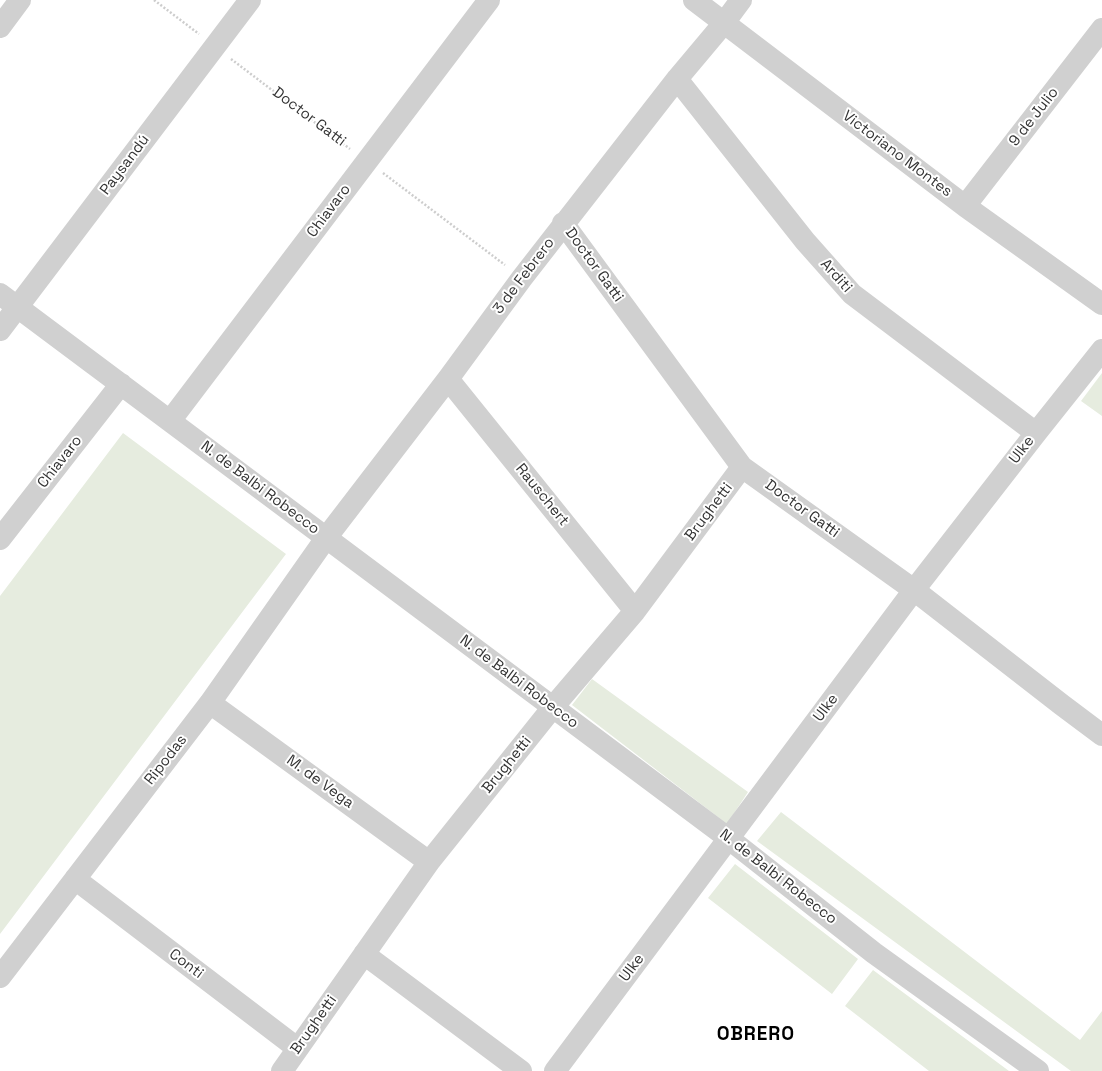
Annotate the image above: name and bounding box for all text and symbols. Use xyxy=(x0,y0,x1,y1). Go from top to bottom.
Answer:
street label: Doctor Gatti xyxy=(269,84,349,150)
street label: 9 de Julio xyxy=(1005,84,1063,150)
street label: Victoriano Montes xyxy=(839,107,955,201)
street label: Paysandú xyxy=(96,131,154,199)
street label: Chiavaro xyxy=(303,181,355,241)
street label: Doctor Gatti xyxy=(561,224,627,306)
street label: 3 de Febrero xyxy=(489,234,559,318)
street label: Arditi xyxy=(816,256,856,296)
street label: Chiavaro xyxy=(34,432,86,492)
street label: Ulke xyxy=(1006,433,1038,467)
street label: N. de Balbi Robecco xyxy=(197,438,323,538)
street label: Rauschert xyxy=(512,460,572,530)
street label: Doctor Gatti xyxy=(761,476,843,542)
street label: Brughetti xyxy=(681,479,737,545)
street label: N. de Balbi Robecco xyxy=(456,632,582,732)
street label: Ulke xyxy=(810,691,842,725)
street label: Ripodas xyxy=(141,732,191,788)
street label: Brughetti xyxy=(479,733,535,797)
street label: M. de Vega xyxy=(283,752,357,812)
street label: N. de Balbi Robecco xyxy=(716,826,840,928)
street label: Conti xyxy=(165,945,207,983)
street label: Ulke xyxy=(616,951,648,985)
street label: Brughetti xyxy=(287,992,341,1058)
district label: OBRERO xyxy=(717,1024,795,1046)

